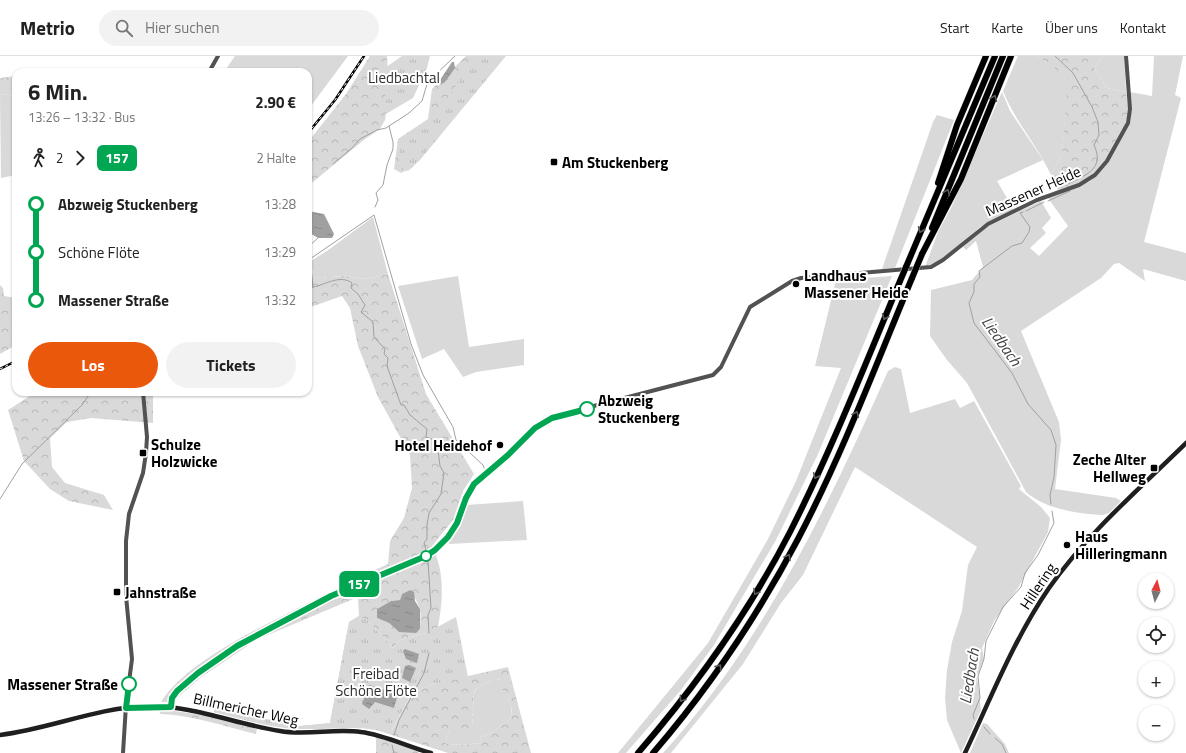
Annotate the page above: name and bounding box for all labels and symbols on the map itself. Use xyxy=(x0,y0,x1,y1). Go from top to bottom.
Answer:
park label: Liedbachtal xyxy=(368,66,440,89)
one-way arrow xyxy=(990,95,998,102)
place label: Am Stuckenberg xyxy=(562,151,668,174)
marker: Am Stuckenberg xyxy=(549,157,559,167)
street label: Massener Heide xyxy=(982,160,1084,222)
one-way arrow xyxy=(942,188,950,196)
one-way arrow xyxy=(918,227,926,234)
place label: Landhaus Massener Heide xyxy=(804,264,909,304)
marker: Landhaus Massener Heide xyxy=(791,279,801,289)
water label: Liedbach xyxy=(976,311,1028,372)
one-way arrow xyxy=(882,312,890,320)
place label: Abzweig Stuckenberg xyxy=(598,389,679,429)
marker: Abzweig Stuckenberg xyxy=(579,401,595,417)
one-way arrow xyxy=(851,411,859,418)
place label: Schulze Holzwicke xyxy=(151,433,218,473)
place label: Hotel Heidehof xyxy=(394,434,493,457)
marker: Hotel Heidehof xyxy=(495,440,505,450)
marker: Schulze Holzwicke xyxy=(138,448,148,458)
place label: Zeche Alter Hellweg xyxy=(1073,448,1146,488)
marker: Zeche Alter Hellweg xyxy=(1149,463,1159,473)
one-way arrow xyxy=(813,472,821,480)
place label: Haus Hilleringmann xyxy=(1075,525,1167,565)
marker: Haus Hilleringmann xyxy=(1062,540,1072,550)
unlabelled marker xyxy=(420,550,432,562)
one-way arrow xyxy=(784,554,791,561)
street label: Hillering xyxy=(1014,558,1062,614)
line badge: 157 xyxy=(336,571,382,597)
north arrow xyxy=(1138,573,1174,609)
place label: Jahnstraße xyxy=(125,581,197,604)
marker: Jahnstraße xyxy=(112,587,122,597)
one-way arrow xyxy=(753,588,760,595)
water label: Liedbach xyxy=(953,645,985,706)
park label: Freibad Schöne Flöte xyxy=(335,662,417,702)
one-way arrow xyxy=(714,664,722,671)
place label: Massener Straße xyxy=(7,673,118,696)
marker: Massener Straße xyxy=(121,676,137,692)
street label: Billmericher Weg xyxy=(191,687,301,731)
one-way arrow xyxy=(680,694,687,701)

